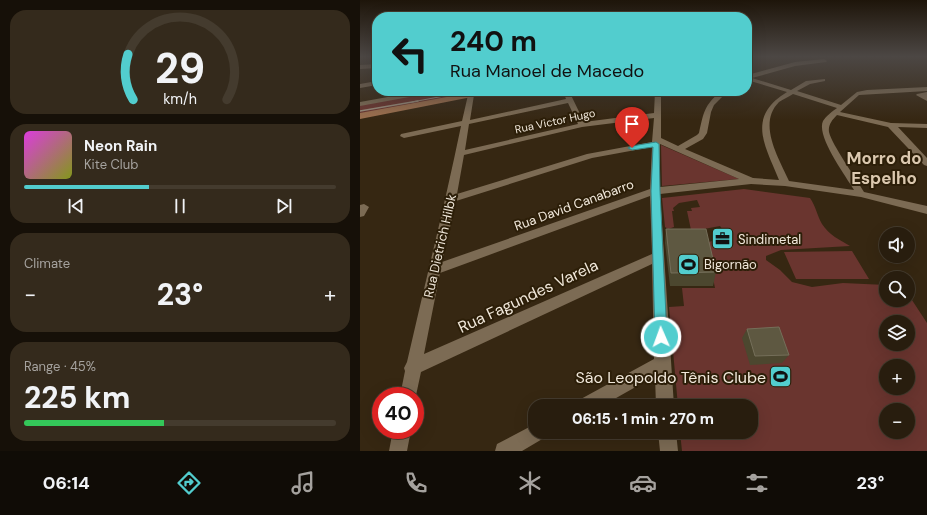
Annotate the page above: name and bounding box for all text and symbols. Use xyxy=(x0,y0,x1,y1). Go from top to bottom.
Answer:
text: 240 m xyxy=(450,23,537,60)
icon: left xyxy=(384,28,436,80)
text: 29 xyxy=(155,42,205,96)
text: Rua Manoel de Macedo xyxy=(450,59,644,83)
text: km/h xyxy=(163,90,197,108)
street label: Rua Victor Hugo xyxy=(514,106,596,136)
pin xyxy=(615,107,649,148)
icon: arrive xyxy=(621,113,643,135)
text: Neon Rain xyxy=(84,136,157,156)
district label: Morro do Espelho xyxy=(846,147,922,189)
text: Kite Club xyxy=(84,156,138,173)
street label: Rua David Canabarro xyxy=(512,175,637,235)
street label: Rua Dietrich Hilbk xyxy=(420,192,460,300)
icon: previous xyxy=(65,195,87,217)
icon: pause xyxy=(169,195,191,217)
icon: next xyxy=(273,195,295,217)
office icon: Sindimetal xyxy=(710,226,736,252)
map controls xyxy=(879,227,915,439)
button: sound xyxy=(879,227,915,263)
place label: Sindimetal xyxy=(738,231,801,248)
sports icon: Bigornão xyxy=(675,251,701,277)
street label: Rua Fagundes Varela xyxy=(454,254,602,338)
text: Climate xyxy=(24,255,70,272)
place label: Bigornão xyxy=(704,256,757,273)
button: search xyxy=(879,271,915,307)
text: 23° xyxy=(157,275,203,314)
text: − xyxy=(24,280,36,309)
text: + xyxy=(324,280,336,309)
button: layers xyxy=(879,315,915,351)
position arrow xyxy=(640,316,682,358)
text: Range · 45% xyxy=(24,358,96,375)
button: + xyxy=(879,359,915,395)
sports icon: São Leopoldo Tênis Clube xyxy=(768,364,794,390)
place label: São Leopoldo Tênis Clube xyxy=(576,367,766,388)
text: 225 km xyxy=(24,378,130,417)
speed limit sign: 40 xyxy=(372,387,424,439)
button: − xyxy=(879,403,915,439)
text: 06:15 · 1 min · 270 m xyxy=(572,409,714,429)
icon: directions xyxy=(175,469,203,497)
icon: music xyxy=(289,469,317,497)
icon: phone xyxy=(402,469,430,497)
icon: climate xyxy=(516,469,544,497)
icon: car xyxy=(629,469,657,497)
icon: filters xyxy=(743,469,771,497)
text: 06:14 xyxy=(43,471,90,495)
text: 23° xyxy=(856,471,884,495)

